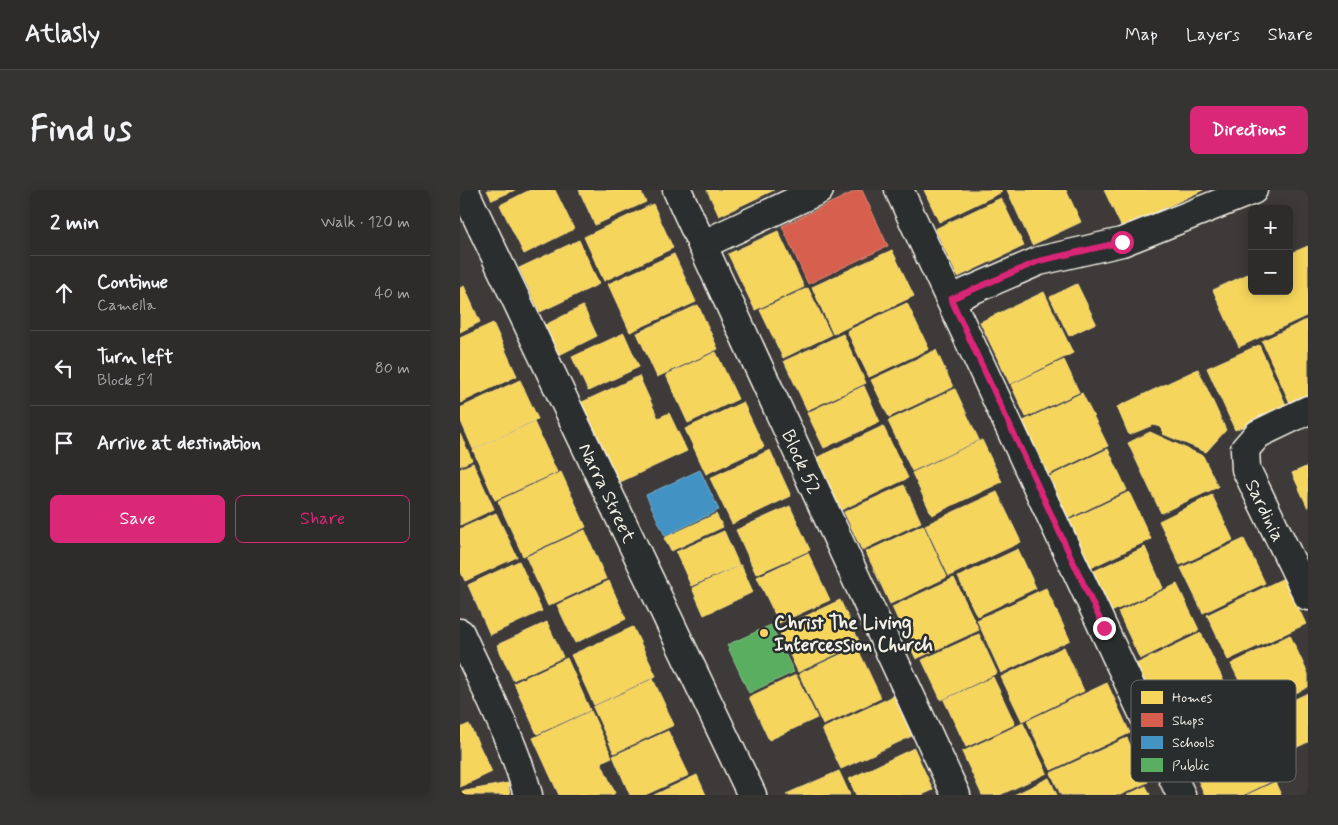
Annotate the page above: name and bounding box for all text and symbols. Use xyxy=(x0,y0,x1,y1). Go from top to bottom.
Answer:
text: Atlasly xyxy=(25,19,100,50)
text: Map xyxy=(1125,23,1158,47)
text: Layers xyxy=(1186,23,1240,47)
text: Share xyxy=(1268,23,1313,47)
button: Directions xyxy=(1190,106,1308,154)
text: Find us xyxy=(30,107,132,153)
map controls xyxy=(1248,205,1293,295)
button: + xyxy=(1248,205,1293,250)
text: 2 min xyxy=(50,209,99,237)
text: Walk · 120 m xyxy=(321,212,410,233)
route start xyxy=(1111,231,1134,254)
button: − xyxy=(1248,250,1293,295)
text: Continue xyxy=(97,270,168,295)
icon: ahead xyxy=(50,279,78,307)
text: 40 m xyxy=(374,283,410,304)
text: Camella xyxy=(97,295,156,316)
text: Turn left xyxy=(97,345,173,370)
icon: left xyxy=(50,354,78,382)
text: 80 m xyxy=(375,358,410,379)
text: Block 51 xyxy=(97,370,153,391)
street label: Block 52 xyxy=(775,426,827,498)
icon: arrive xyxy=(50,429,78,457)
text: Arrive at destination xyxy=(97,431,261,456)
street label: Narra Street xyxy=(572,439,641,547)
street label: Sardinia xyxy=(1239,475,1291,546)
button: Save xyxy=(50,495,225,543)
button: Share xyxy=(235,495,410,543)
place label: Christ The Living Intercession Church xyxy=(774,611,933,658)
route end xyxy=(1093,617,1116,640)
marker: Christ The Living Intercession Church xyxy=(758,627,770,639)
legend xyxy=(1131,680,1296,782)
text: Homes xyxy=(1172,689,1213,707)
text: Shops xyxy=(1172,712,1204,730)
text: Schools xyxy=(1172,734,1215,752)
text: Public xyxy=(1172,757,1209,775)

